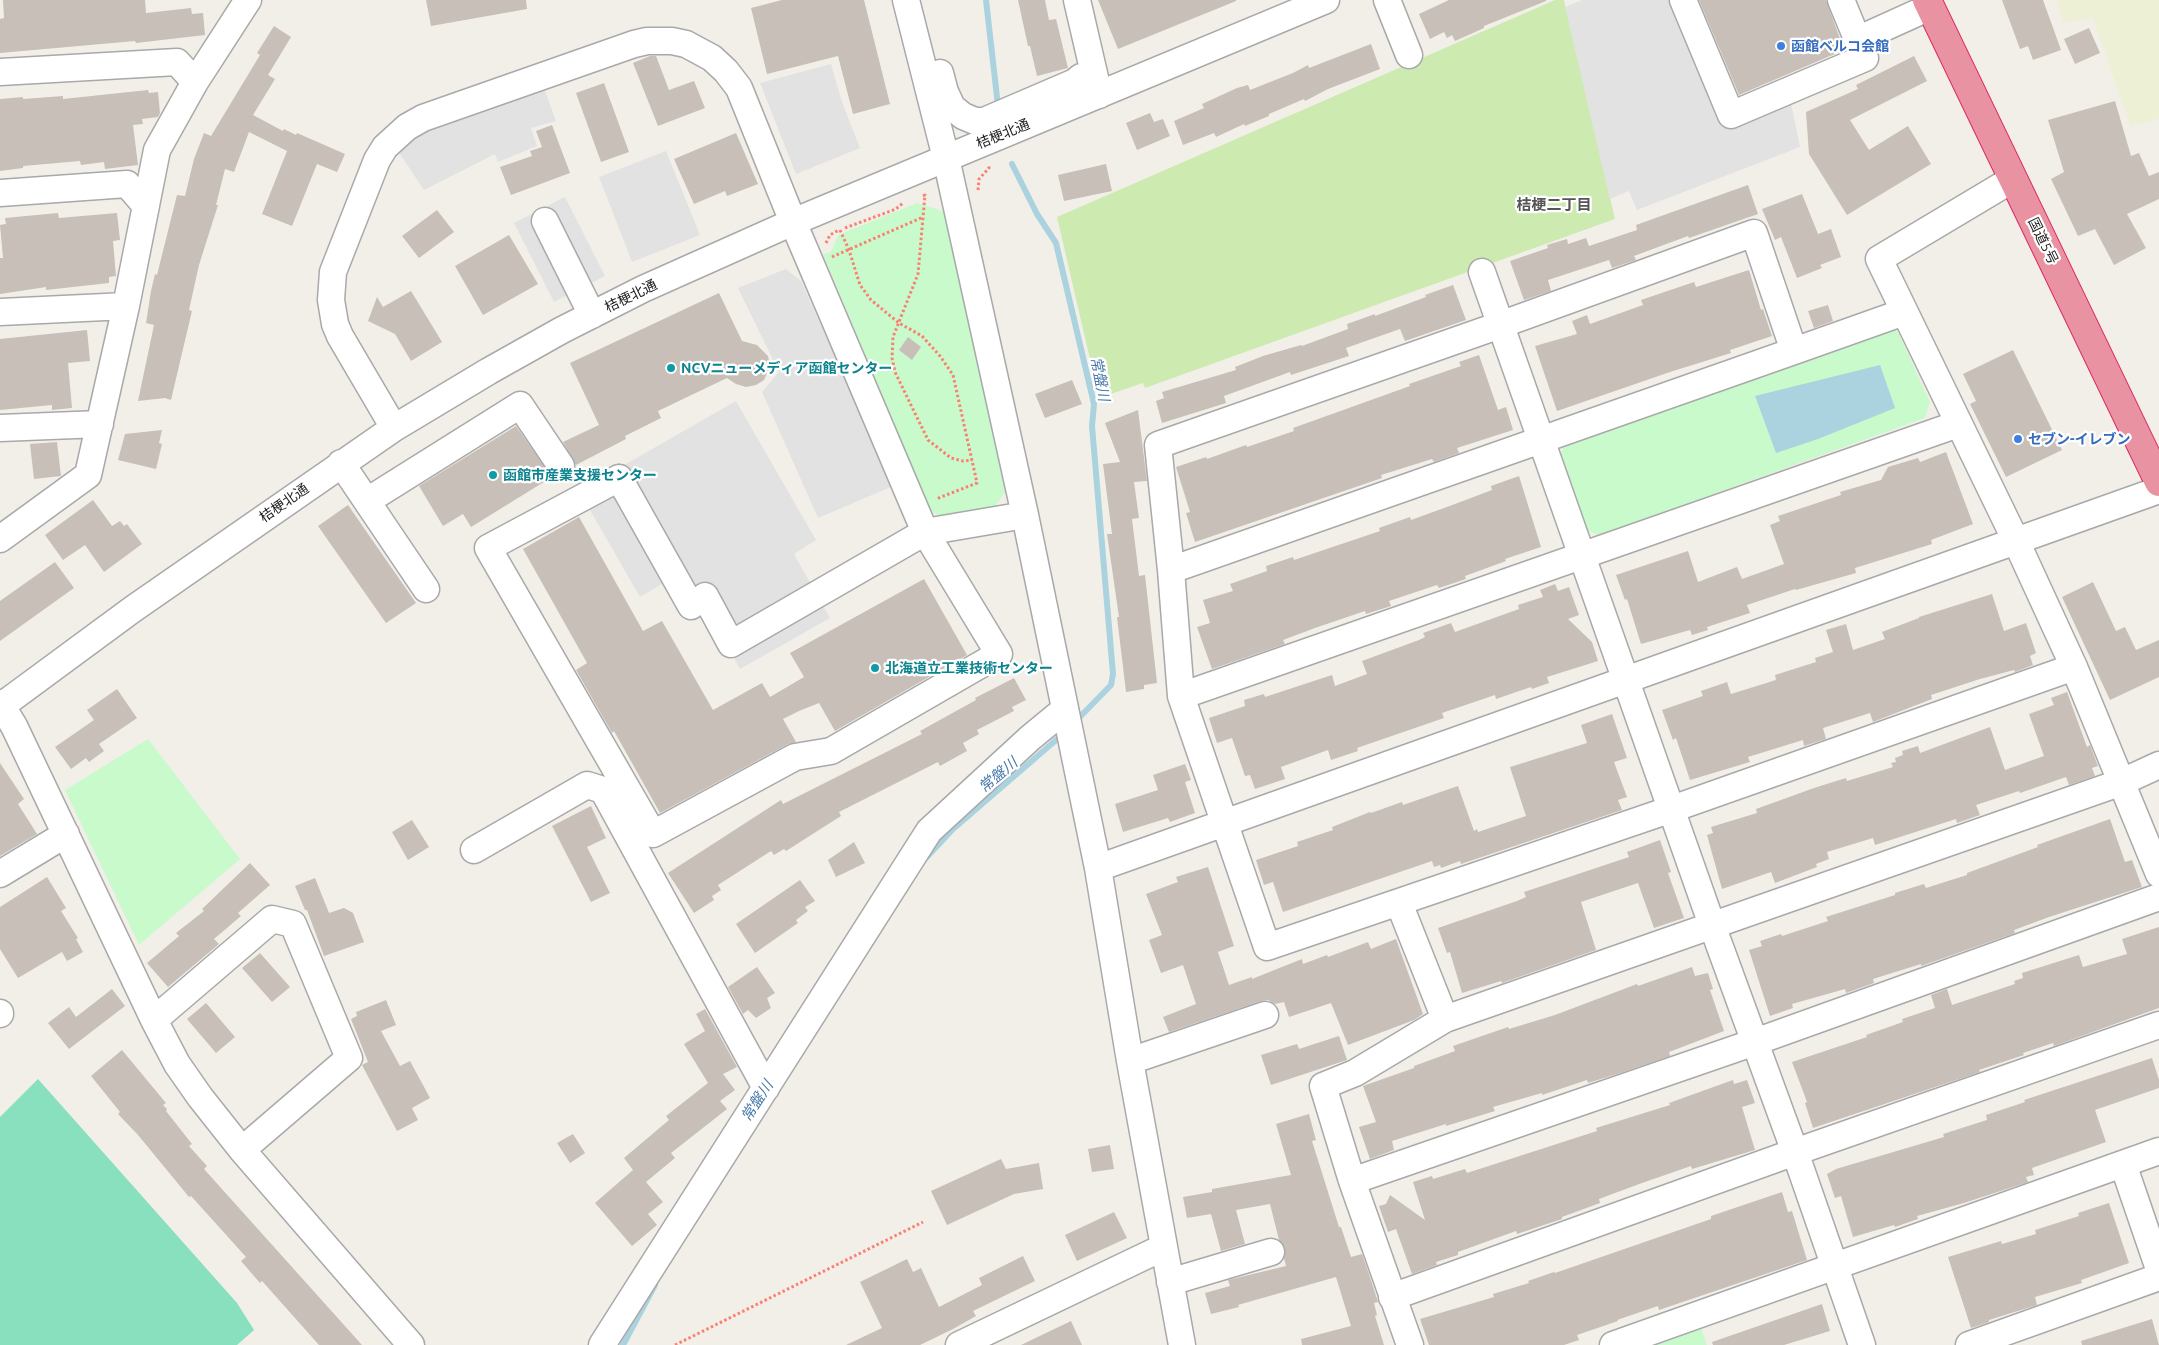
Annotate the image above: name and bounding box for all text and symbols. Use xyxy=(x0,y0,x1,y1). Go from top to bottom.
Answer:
place label: 函館ベルコ会館 xyxy=(1791,38,1889,54)
marker: 函館ベルコ会館 xyxy=(1775,40,1787,52)
street label: 桔梗北通 xyxy=(974,116,1032,152)
district label: 桔梗二丁目 xyxy=(1517,196,1591,214)
street label: 国道5号 xyxy=(2025,215,2061,267)
street label: 桔梗北通 xyxy=(602,276,660,316)
water label: 常盤川 xyxy=(1087,355,1113,403)
place label: NCVニューメディア函館センター xyxy=(681,360,892,376)
marker: NCVニューメディア函館センター xyxy=(665,362,677,374)
place label: セブン-イレブン xyxy=(2028,431,2131,447)
marker: セブン-イレブン xyxy=(2012,433,2024,445)
place label: 函館市産業支援センター xyxy=(503,467,657,483)
marker: 函館市産業支援センター xyxy=(487,469,499,481)
street label: 桔梗北通 xyxy=(256,480,312,526)
place label: 北海道立工業技術センター xyxy=(885,660,1053,676)
marker: 北海道立工業技術センター xyxy=(869,662,881,674)
water label: 常盤川 xyxy=(975,754,1021,796)
water label: 常盤川 xyxy=(737,1077,777,1125)

